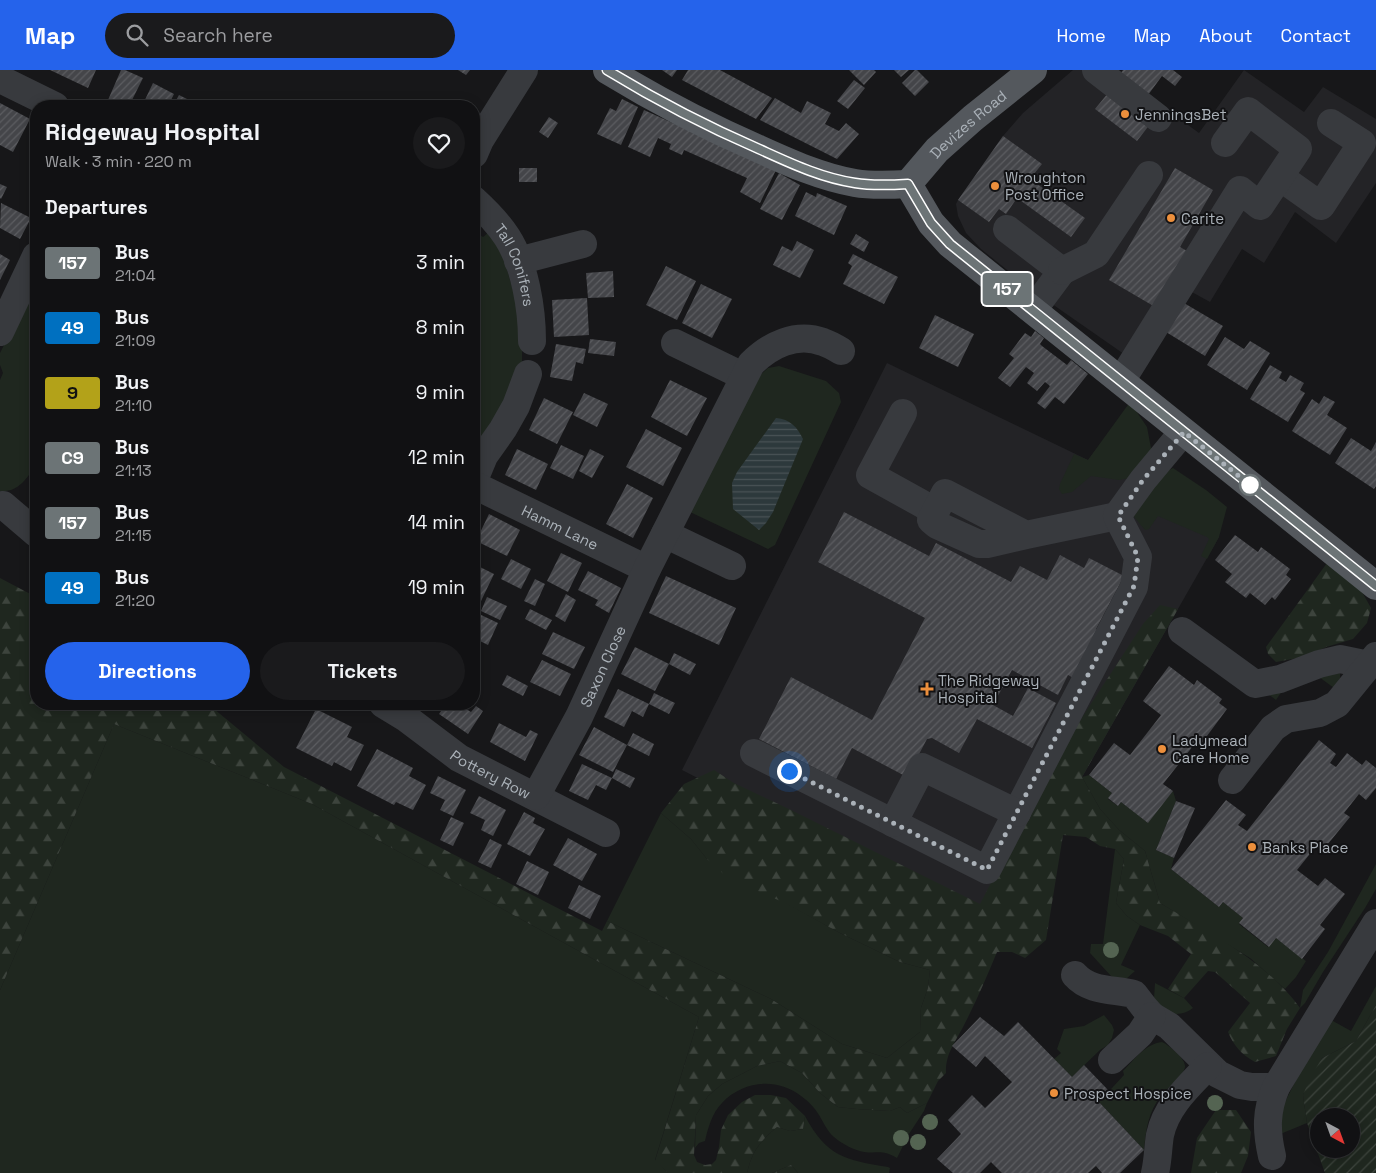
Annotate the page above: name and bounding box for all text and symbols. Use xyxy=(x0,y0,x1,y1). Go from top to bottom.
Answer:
search box xyxy=(105,13,455,58)
text: Map xyxy=(25,20,75,51)
icon: search xyxy=(123,21,151,49)
text: Search here xyxy=(163,23,273,48)
text: Home xyxy=(1057,24,1106,47)
text: Map xyxy=(1134,24,1171,47)
text: About xyxy=(1199,24,1253,47)
text: Contact xyxy=(1281,24,1351,47)
street label: Devizes Road xyxy=(925,86,1010,162)
place label: JenningsBet xyxy=(1135,105,1227,124)
marker: JenningsBet xyxy=(1119,108,1131,120)
text: Ridgeway Hospital xyxy=(45,116,260,147)
button: heart xyxy=(413,117,465,169)
text: Walk · 3 min · 220 m xyxy=(45,151,192,172)
place label: Wroughton Post Office xyxy=(1005,168,1086,204)
marker: Wroughton Post Office xyxy=(989,180,1001,192)
text: Departures xyxy=(45,195,148,220)
place label: Carite xyxy=(1181,209,1224,228)
marker: Carite xyxy=(1165,212,1177,224)
street label: Tall Conifers xyxy=(491,219,539,308)
text: Bus xyxy=(115,240,149,265)
text: 3 min xyxy=(416,250,465,275)
text: 157 xyxy=(58,251,87,274)
text: 21:04 xyxy=(115,265,156,286)
line badge: 157 xyxy=(978,273,1036,305)
text: 157 xyxy=(993,277,1021,300)
text: Bus xyxy=(115,305,149,330)
text: 8 min xyxy=(416,315,465,340)
text: 49 xyxy=(61,316,84,339)
text: 21:09 xyxy=(115,330,155,351)
text: Bus xyxy=(115,370,149,395)
text: 9 min xyxy=(416,380,465,405)
text: 9 xyxy=(67,381,78,404)
text: 21:10 xyxy=(115,395,152,416)
text: Bus xyxy=(115,435,149,460)
text: 12 min xyxy=(408,445,465,470)
text: C9 xyxy=(61,446,84,469)
text: 21:13 xyxy=(115,460,152,481)
unlabelled marker xyxy=(1239,474,1261,496)
text: Bus xyxy=(115,500,149,525)
street label: Hamm Lane xyxy=(519,500,602,554)
text: 14 min xyxy=(408,510,465,535)
text: 157 xyxy=(58,511,87,534)
text: 21:15 xyxy=(115,525,152,546)
text: Bus xyxy=(115,565,149,590)
text: 19 min xyxy=(408,575,465,600)
text: 49 xyxy=(61,576,84,599)
text: 21:20 xyxy=(115,590,155,611)
street label: Saxon Close xyxy=(575,622,629,710)
button: Directions xyxy=(45,642,250,700)
button: Tickets xyxy=(260,642,465,700)
place label: The Ridgeway Hospital xyxy=(938,671,1039,707)
marker: The Ridgeway Hospital xyxy=(920,682,934,696)
place label: Ladymead Care Home xyxy=(1172,731,1249,767)
marker: Ladymead Care Home xyxy=(1156,743,1168,755)
street label: Pottery Row xyxy=(447,745,534,803)
your location xyxy=(777,759,802,784)
place label: Banks Place xyxy=(1262,838,1348,857)
marker: Banks Place xyxy=(1246,841,1258,853)
place label: Prospect Hospice xyxy=(1064,1084,1192,1103)
marker: Prospect Hospice xyxy=(1048,1087,1060,1099)
north arrow xyxy=(1310,1108,1360,1158)
map controls xyxy=(1310,1108,1360,1158)

